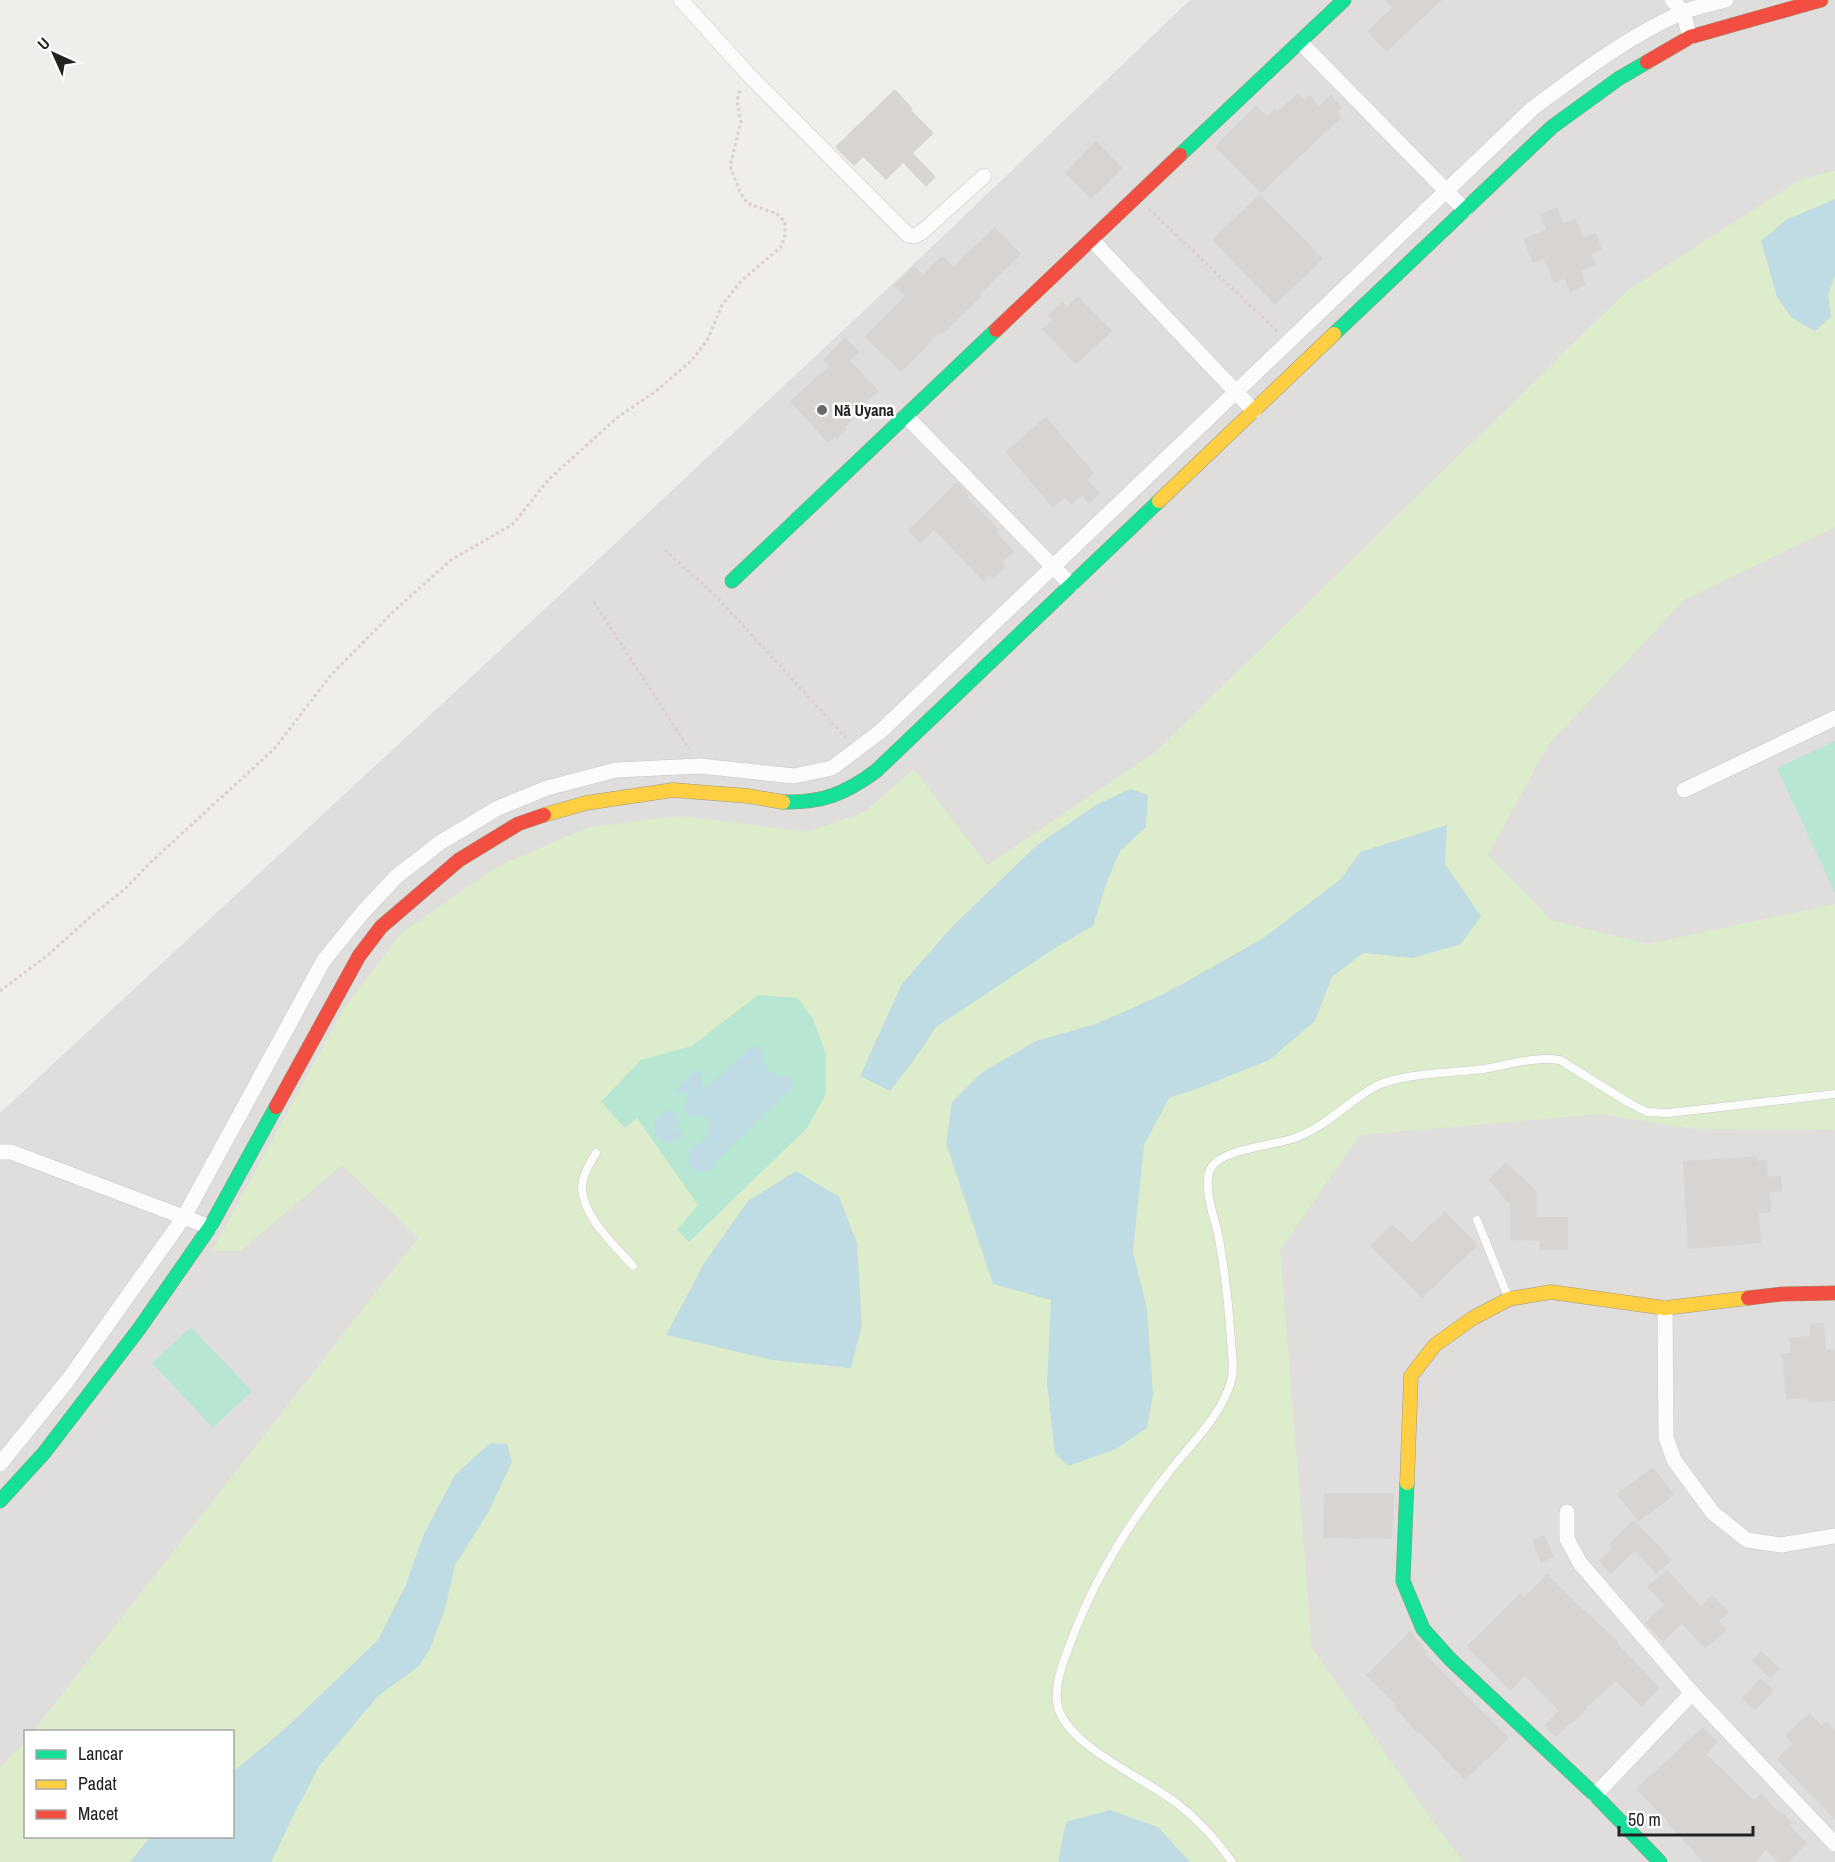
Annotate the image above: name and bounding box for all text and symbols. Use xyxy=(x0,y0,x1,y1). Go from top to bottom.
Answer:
north arrow xyxy=(24,24,84,84)
text: U xyxy=(32,32,55,55)
place label: Nā Uyana xyxy=(834,399,894,421)
marker: Nā Uyana xyxy=(815,403,829,417)
legend xyxy=(24,1730,234,1838)
text: Lancar xyxy=(78,1741,123,1766)
text: Padat xyxy=(78,1771,117,1796)
scale bar xyxy=(1619,1799,1752,1837)
text: Macet xyxy=(78,1801,118,1826)
text: 50 m xyxy=(1628,1807,1661,1832)

